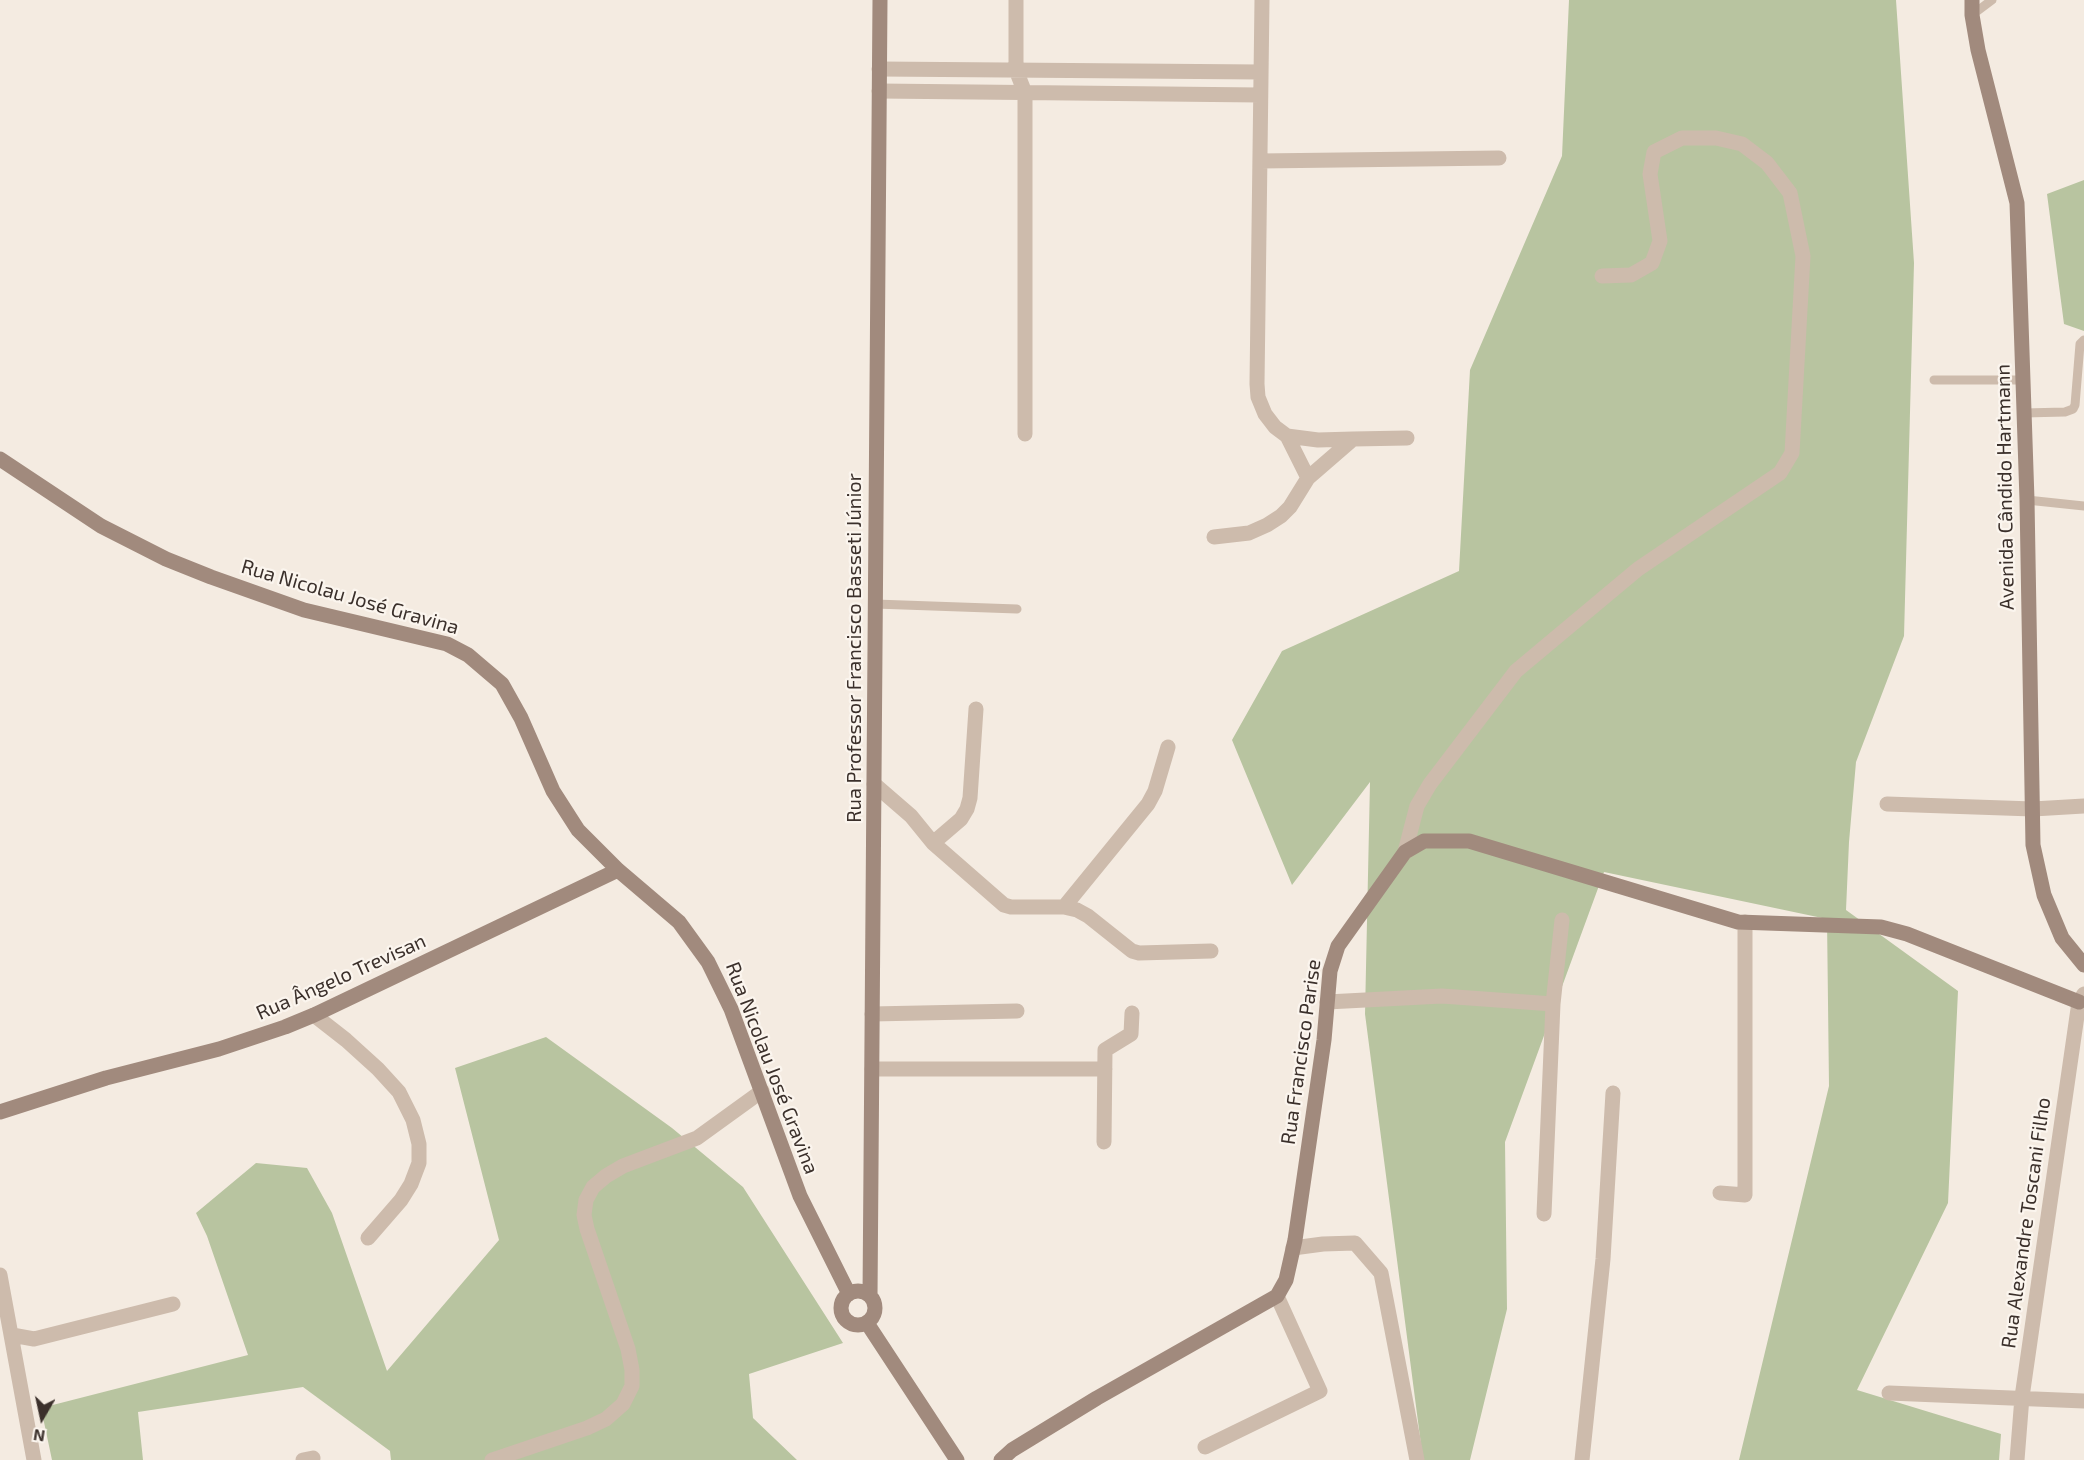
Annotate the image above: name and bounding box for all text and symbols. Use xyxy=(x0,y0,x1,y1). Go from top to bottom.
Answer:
street label: Avenida Cândido Hartmann xyxy=(1991,364,2019,610)
street label: Rua Professor Francisco Basseti Júnior xyxy=(842,473,866,823)
street label: Rua Nicolau José Gravina xyxy=(238,554,462,640)
street label: Rua Ângelo Trevisan xyxy=(252,929,430,1025)
street label: Rua Francisco Parise xyxy=(1276,958,1326,1146)
street label: Rua Nicolau José Gravina xyxy=(720,959,824,1177)
street label: Rua Alexandre Toscani Filho xyxy=(1996,1096,2056,1350)
north arrow xyxy=(12,1388,72,1448)
text: N xyxy=(32,1426,46,1447)

